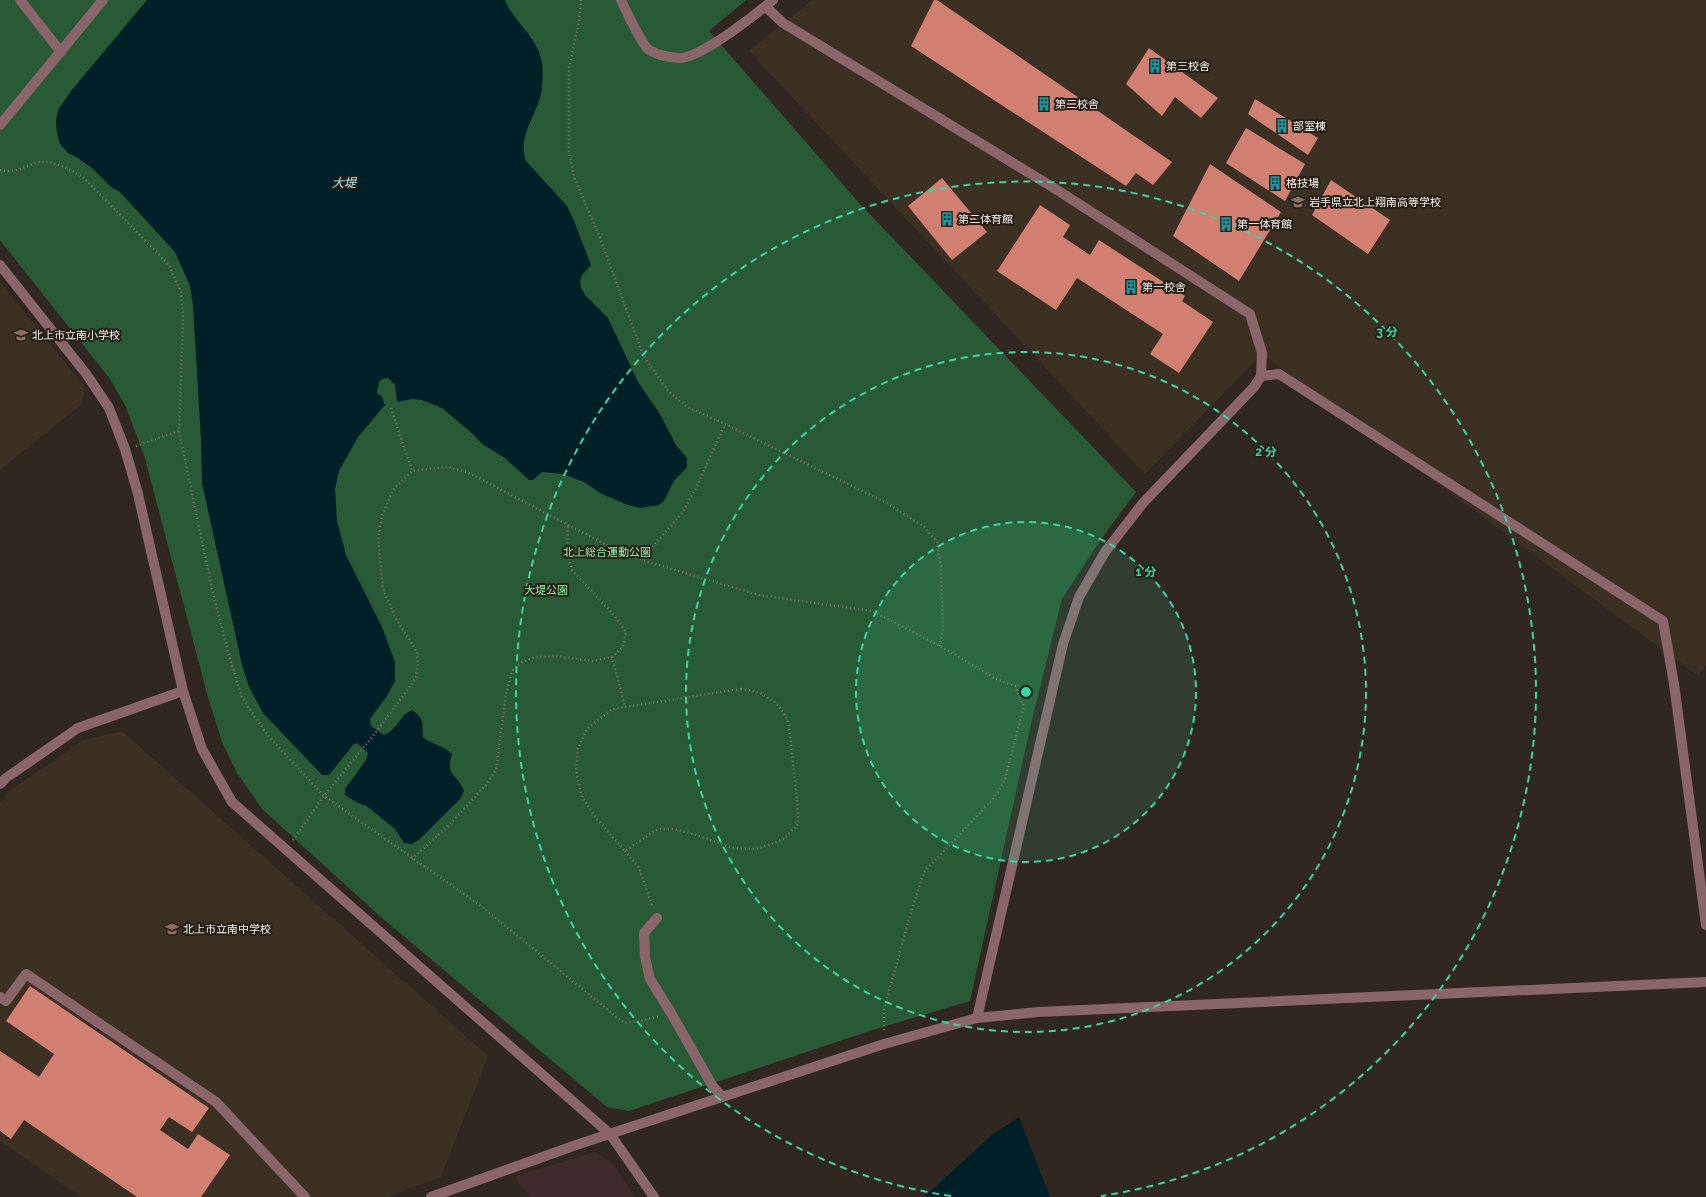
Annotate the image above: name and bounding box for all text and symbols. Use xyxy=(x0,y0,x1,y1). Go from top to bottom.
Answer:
building icon: 第三校舎 xyxy=(1147,58,1163,74)
place label: 第三校舎 xyxy=(1166,60,1210,73)
building icon: 第二校舎 xyxy=(1036,96,1052,112)
place label: 第二校舎 xyxy=(1055,98,1099,111)
building icon: 部室棟 xyxy=(1274,118,1290,134)
place label: 部室棟 xyxy=(1293,120,1326,133)
building icon: 格技場 xyxy=(1267,175,1283,191)
water label: 大堤 xyxy=(332,176,358,190)
place label: 格技場 xyxy=(1286,177,1319,190)
school or university icon: 岩手県立北上翔南高等学校 xyxy=(1290,194,1306,210)
place label: 岩手県立北上翔南高等学校 xyxy=(1309,196,1441,209)
building icon: 第二体育館 xyxy=(939,211,955,227)
place label: 第二体育館 xyxy=(958,213,1013,226)
building icon: 第一体育館 xyxy=(1218,216,1234,232)
place label: 第一体育館 xyxy=(1237,218,1292,231)
building icon: 第一校舎 xyxy=(1123,279,1139,295)
place label: 第一校舎 xyxy=(1142,281,1186,294)
text: 3 分 xyxy=(1376,325,1398,339)
school or university icon: 北上市立南小学校 xyxy=(13,327,29,343)
place label: 北上市立南小学校 xyxy=(32,329,120,342)
text: 2 分 xyxy=(1255,445,1277,459)
park label: 北上総合運動公園 xyxy=(563,546,651,559)
text: 1 分 xyxy=(1136,565,1156,579)
park label: 大堤公園 xyxy=(524,584,568,597)
centre of rings xyxy=(1019,685,1033,699)
school or university icon: 北上市立南中学校 xyxy=(164,921,180,937)
place label: 北上市立南中学校 xyxy=(183,923,271,936)

